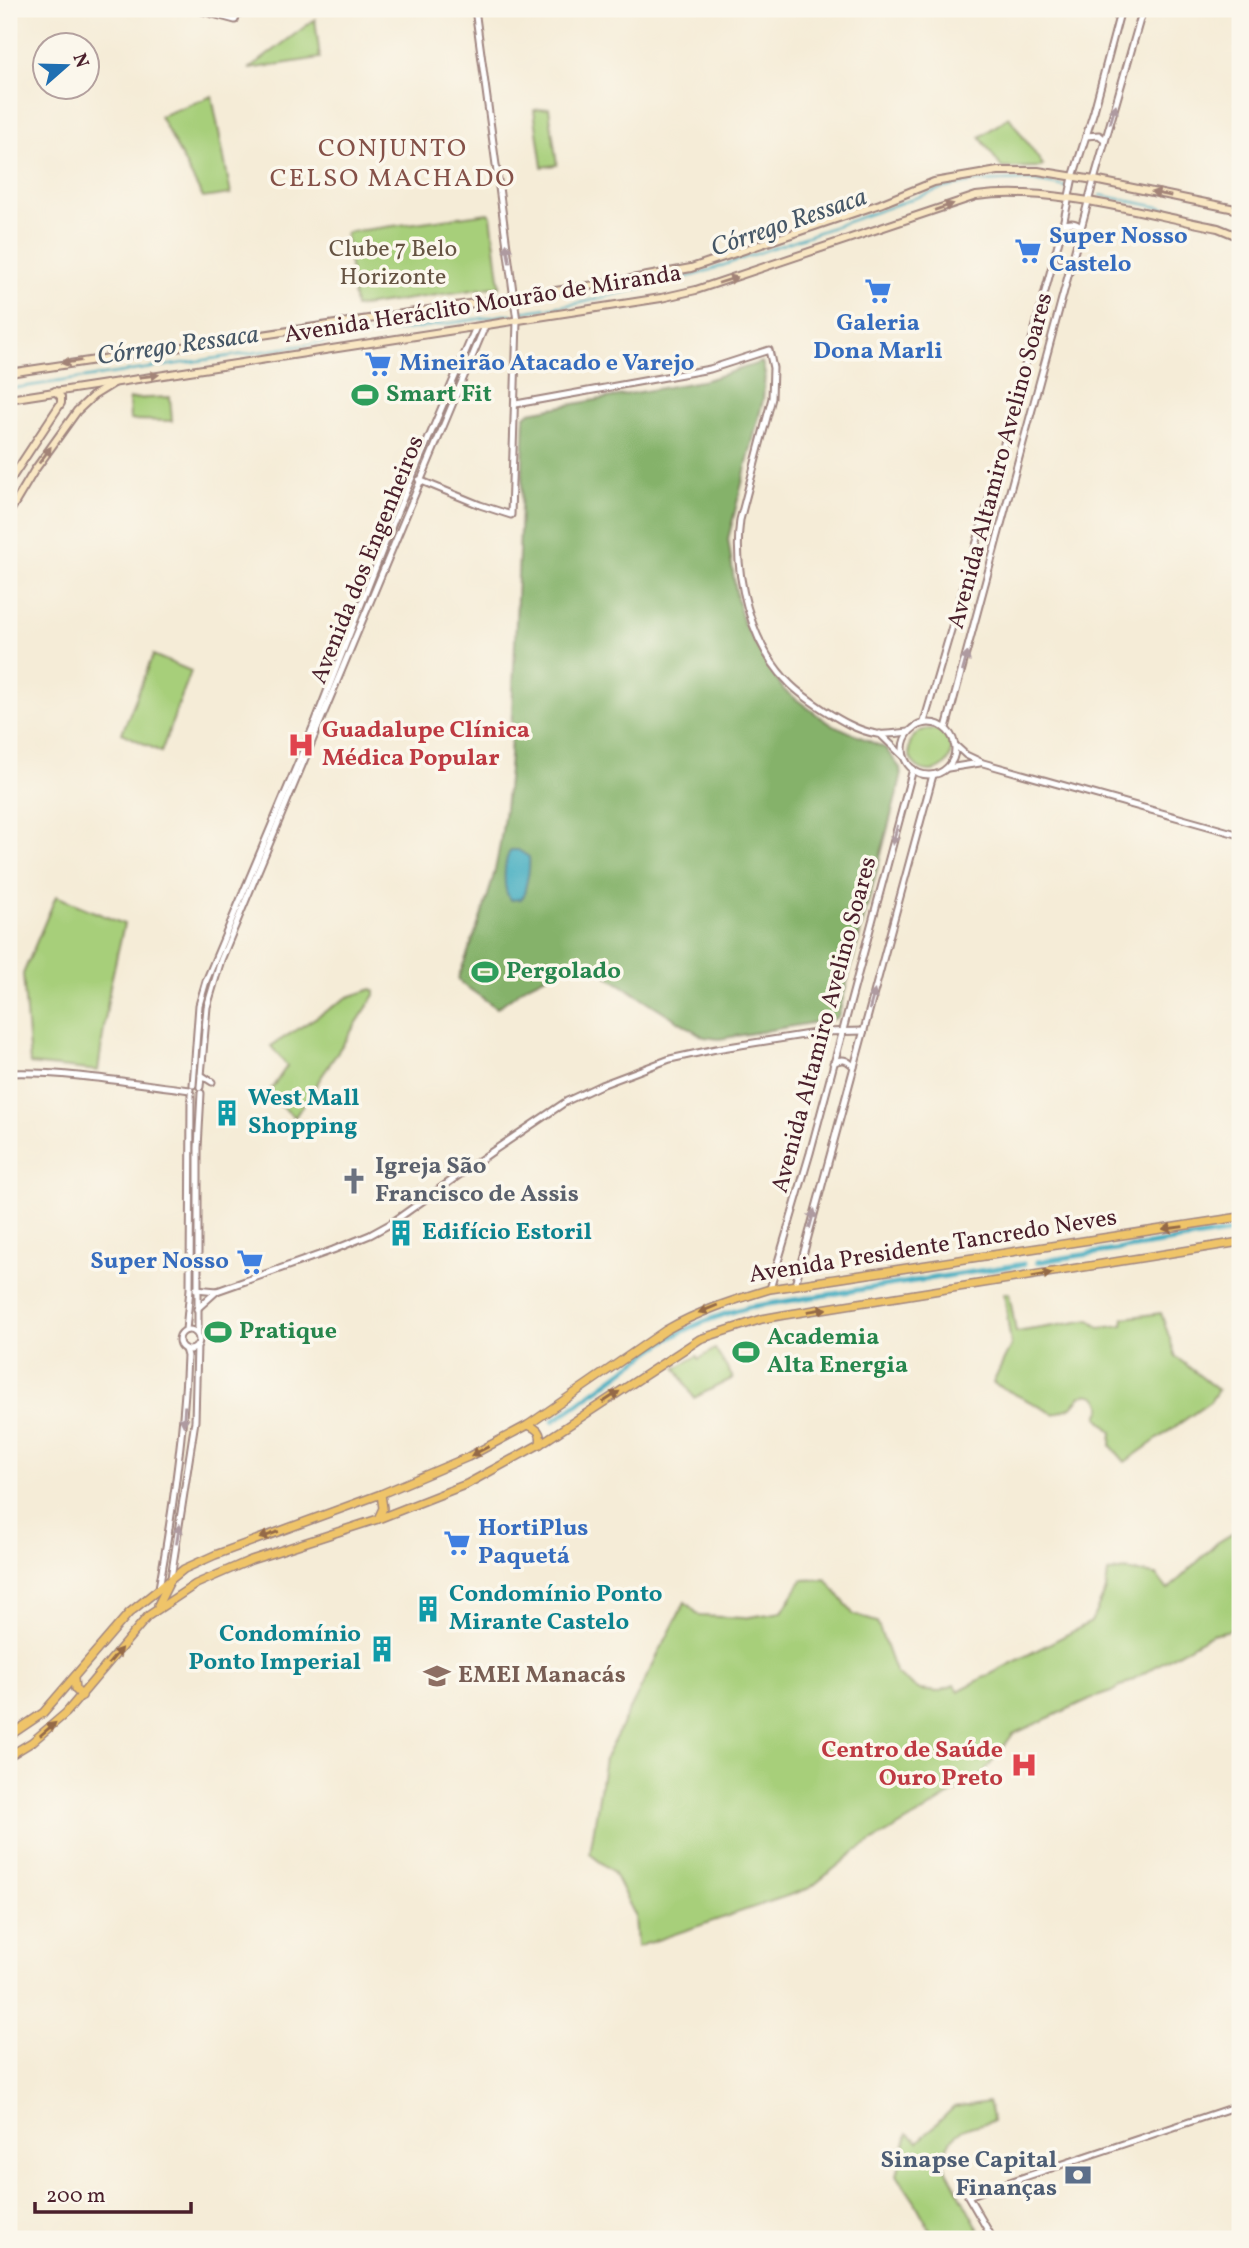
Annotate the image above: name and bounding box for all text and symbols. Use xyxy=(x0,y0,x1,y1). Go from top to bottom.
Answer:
north arrow xyxy=(32,32,102,102)
text: N xyxy=(66,50,95,72)
one-way arrow xyxy=(1108,104,1118,125)
district label: CONJUNTO CELSO MACHADO xyxy=(270,131,516,197)
water label: Córrego Ressaca xyxy=(706,179,872,267)
one-way arrow xyxy=(1150,189,1172,200)
one-way arrow xyxy=(933,201,954,212)
place label: Super Nosso Castelo xyxy=(1049,220,1188,282)
park label: Clube 7 Belo Horizonte xyxy=(329,233,457,295)
supermarket icon: Super Nosso Castelo xyxy=(1013,236,1043,266)
one-way arrow xyxy=(502,242,513,264)
street label: Avenida Heráclito Mourão de Miranda xyxy=(282,257,684,353)
one-way arrow xyxy=(718,274,739,285)
supermarket icon: Galeria Dona Marli xyxy=(863,276,893,306)
street label: Avenida Altamiro Avelino Soares xyxy=(940,289,1062,633)
place label: Galeria Dona Marli xyxy=(813,307,943,369)
water label: Córrego Ressaca xyxy=(95,317,261,375)
place label: Mineirão Atacado e Varejo xyxy=(399,347,695,381)
supermarket icon: Mineirão Atacado e Varejo xyxy=(363,349,393,379)
one-way arrow xyxy=(60,357,82,368)
one-way arrow xyxy=(138,370,160,381)
place label: Smart Fit xyxy=(386,378,492,412)
sports icon: Smart Fit xyxy=(350,380,380,410)
street label: Avenida dos Engenheiros xyxy=(303,431,433,689)
one-way arrow xyxy=(38,446,52,464)
one-way arrow xyxy=(960,651,971,673)
place label: Guadalupe Clínica Médica Popular xyxy=(322,714,530,776)
hospital icon: Guadalupe Clínica Médica Popular xyxy=(286,730,316,760)
one-way arrow xyxy=(889,824,900,846)
street label: Avenida Altamiro Avelino Soares xyxy=(764,853,886,1197)
place label: Pergolado xyxy=(506,955,621,989)
sports icon: Pergolado xyxy=(470,957,500,987)
one-way arrow xyxy=(867,988,878,1010)
place label: West Mall Shopping xyxy=(248,1082,360,1144)
building icon: West Mall Shopping xyxy=(212,1098,242,1128)
place label: Igreja São Francisco de Assis xyxy=(375,1150,579,1212)
church icon: Igreja São Francisco de Assis xyxy=(339,1166,369,1196)
street label: Avenida Presidente Tancredo Neves xyxy=(747,1201,1119,1293)
one-way arrow xyxy=(807,1208,818,1230)
place label: Edifício Estoril xyxy=(422,1216,592,1250)
building icon: Edifício Estoril xyxy=(386,1218,416,1248)
one-way arrow xyxy=(1162,1223,1184,1234)
place label: Super Nosso xyxy=(90,1245,229,1279)
supermarket icon: Super Nosso xyxy=(235,1247,265,1277)
one-way arrow xyxy=(1031,1269,1053,1280)
one-way arrow xyxy=(698,1304,719,1315)
one-way arrow xyxy=(806,1304,828,1315)
place label: Pratique xyxy=(239,1315,337,1349)
sports icon: Pratique xyxy=(203,1317,233,1347)
place label: Academia Alta Energia xyxy=(767,1321,908,1383)
sports icon: Academia Alta Energia xyxy=(731,1337,761,1367)
one-way arrow xyxy=(602,1390,620,1404)
one-way arrow xyxy=(179,1406,190,1428)
one-way arrow xyxy=(470,1445,490,1456)
place label: HortiPlus Paquetá xyxy=(478,1512,588,1574)
one-way arrow xyxy=(173,1523,184,1545)
supermarket icon: HortiPlus Paquetá xyxy=(442,1528,472,1558)
one-way arrow xyxy=(258,1530,279,1541)
place label: Condomínio Ponto Mirante Castelo xyxy=(449,1578,663,1640)
building icon: Condomínio Ponto Mirante Castelo xyxy=(413,1594,443,1624)
place label: Condomínio Ponto Imperial xyxy=(189,1618,361,1680)
building icon: Condomínio Ponto Imperial xyxy=(367,1634,397,1664)
one-way arrow xyxy=(107,1647,122,1665)
place label: EMEI Manacás xyxy=(458,1659,626,1693)
school or university icon: EMEI Manacás xyxy=(422,1661,452,1691)
one-way arrow xyxy=(39,1722,56,1737)
place label: Centro de Saúde Ouro Preto xyxy=(821,1734,1003,1796)
hospital icon: Centro de Saúde Ouro Preto xyxy=(1009,1750,1039,1780)
place label: Sinapse Capital Finanças xyxy=(881,2144,1057,2206)
bank icon: Sinapse Capital Finanças xyxy=(1063,2160,1093,2190)
scale bar xyxy=(35,2171,191,2215)
text: 200 m xyxy=(46,2182,106,2211)

